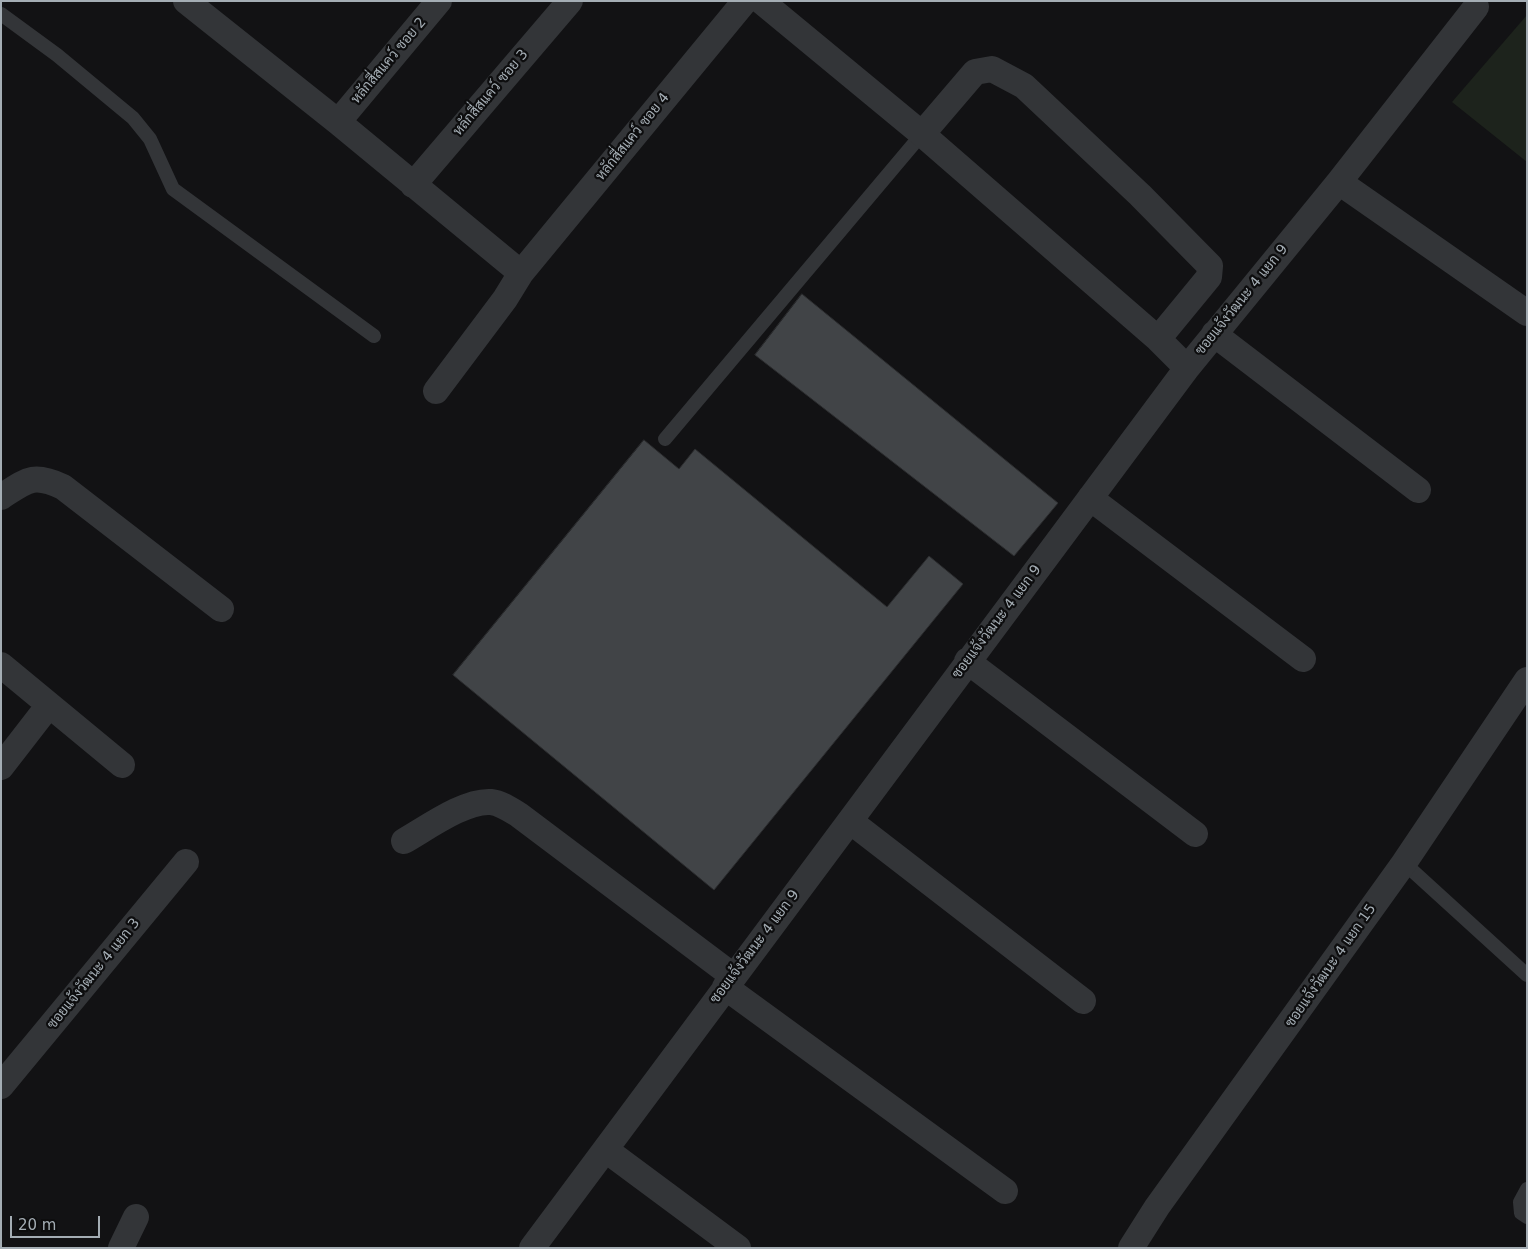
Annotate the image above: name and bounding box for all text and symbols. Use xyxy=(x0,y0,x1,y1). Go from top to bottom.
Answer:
street label: หลักสี่สแคว์ ซอย 2 xyxy=(348,14,430,108)
street label: หลักสี่สแคว์ ซอย 3 xyxy=(450,46,532,140)
street label: หลักสี่สแคว์ ซอย 4 xyxy=(593,90,673,184)
street label: ซอยแจ้งวัฒนะ 4 แยก 9 xyxy=(1192,241,1292,359)
street label: ซอยแจ้งวัฒนะ 4 แยก 9 xyxy=(949,562,1045,682)
street label: ซอยแจ้งวัฒนะ 4 แยก 9 xyxy=(707,887,803,1007)
street label: ซอยแจ้งวัฒนะ 4 แยก 15 xyxy=(1282,901,1380,1031)
street label: ซอยแจ้งวัฒนะ 4 แยก 3 xyxy=(44,915,144,1033)
scale bar xyxy=(12,1206,102,1238)
text: 20 m xyxy=(18,1216,56,1234)

